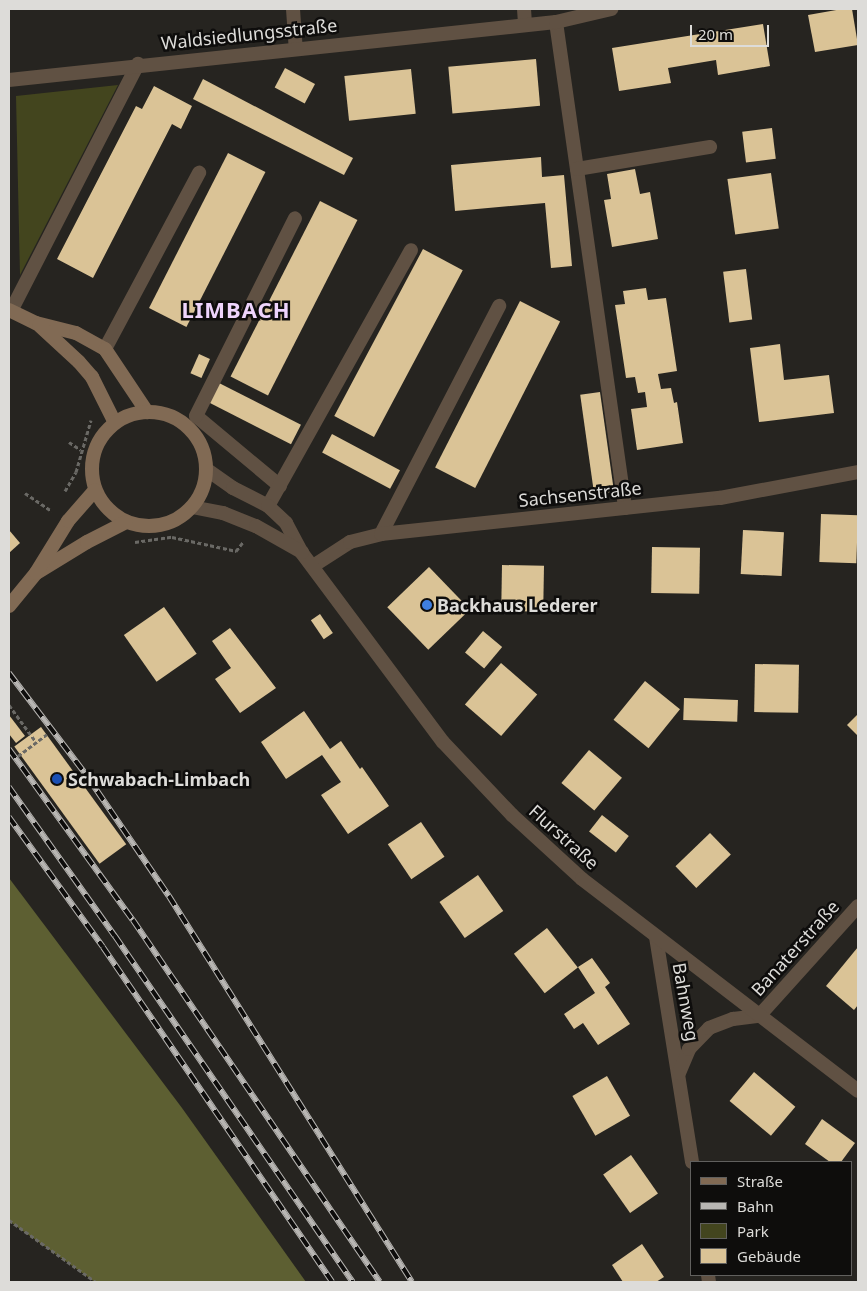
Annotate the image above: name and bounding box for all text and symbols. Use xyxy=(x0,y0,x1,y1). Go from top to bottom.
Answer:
street label: Waldsiedlungsstraße xyxy=(160,14,338,54)
scale bar xyxy=(692,15,771,47)
text: 20 m xyxy=(698,24,733,44)
district label: LIMBACH xyxy=(181,297,291,323)
street label: Sachsenstraße xyxy=(517,477,643,511)
place label: Backhaus Lederer xyxy=(437,594,598,616)
marker: Backhaus Lederer xyxy=(421,599,433,611)
place label: Schwabach-Limbach xyxy=(68,768,250,790)
marker: Schwabach-Limbach xyxy=(50,772,64,786)
street label: Flurstraße xyxy=(525,800,603,874)
street label: Banaterstraße xyxy=(747,896,843,1000)
street label: Bahnweg xyxy=(668,961,704,1043)
legend xyxy=(690,1161,852,1276)
text: Straße xyxy=(737,1171,783,1191)
text: Bahn xyxy=(737,1196,774,1216)
text: Park xyxy=(737,1221,769,1241)
text: Gebäude xyxy=(737,1246,801,1266)

